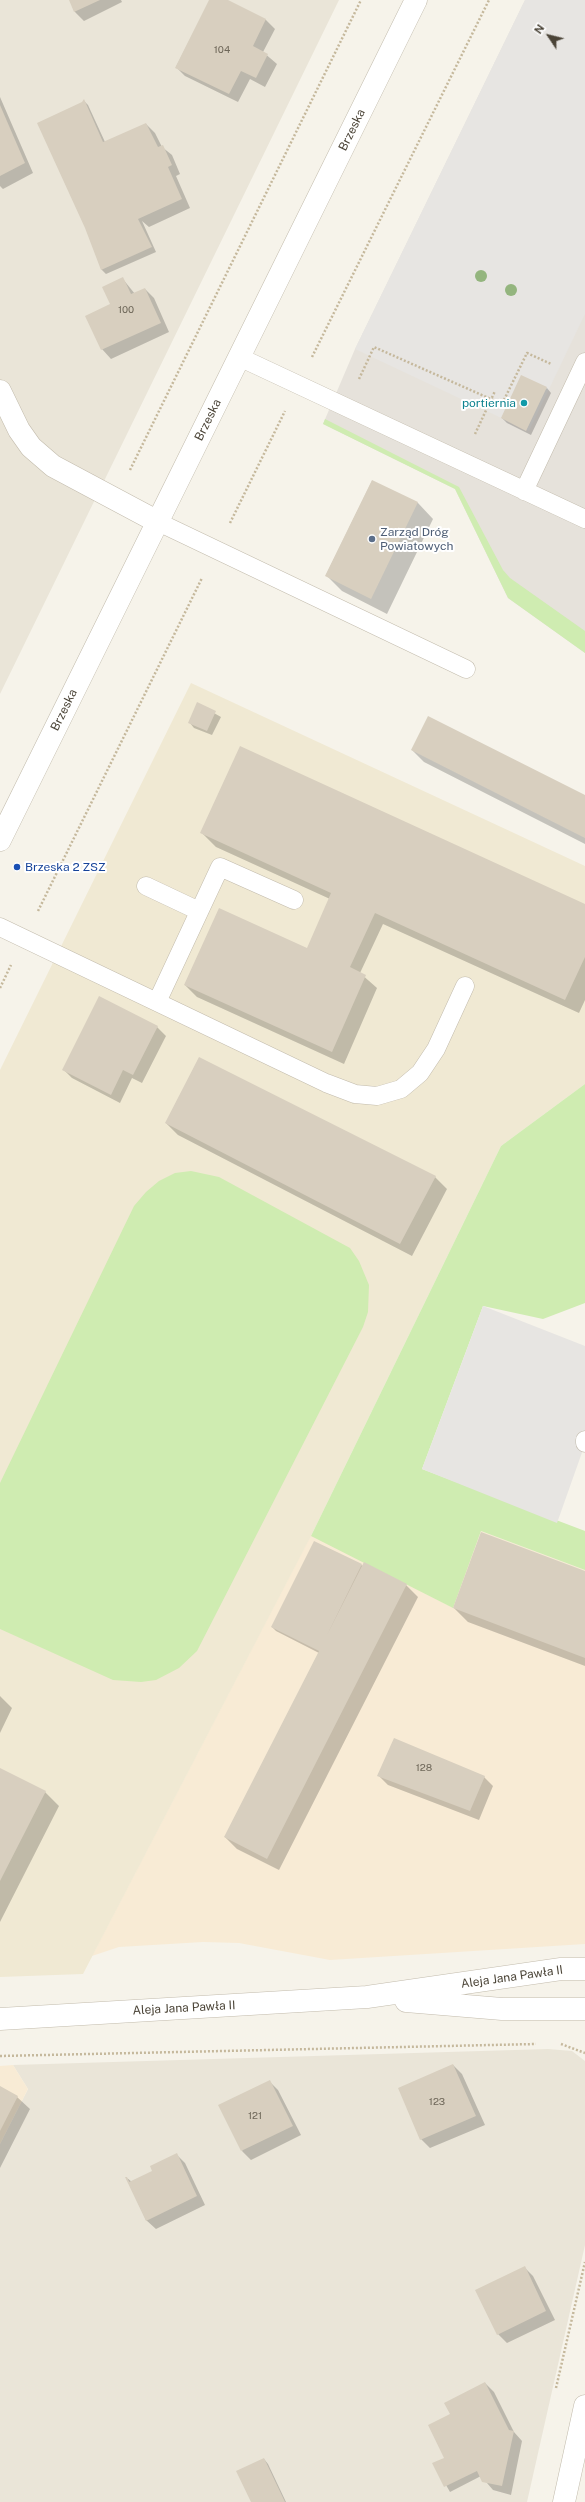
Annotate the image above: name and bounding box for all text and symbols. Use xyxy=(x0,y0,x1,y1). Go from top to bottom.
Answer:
north arrow xyxy=(529,16,569,56)
text: N xyxy=(532,22,547,36)
house number: 104 xyxy=(214,44,230,56)
street label: Brzeska xyxy=(336,107,368,153)
house number: 100 xyxy=(118,304,134,316)
place label: portiernia xyxy=(462,396,516,410)
street label: Brzeska xyxy=(192,397,224,443)
marker: portiernia xyxy=(519,398,529,408)
place label: Zarząd Dróg Powiatowych xyxy=(380,525,453,553)
marker: Zarząd Dróg Powiatowych xyxy=(367,534,377,544)
street label: Brzeska xyxy=(48,687,80,733)
place label: Brzeska 2 ZSZ xyxy=(25,860,106,874)
marker: Brzeska 2 ZSZ xyxy=(12,862,22,872)
house number: 128 xyxy=(416,1762,432,1774)
street label: Aleja Jana Pawła II xyxy=(460,1963,564,1991)
street label: Aleja Jana Pawła II xyxy=(132,1998,236,2018)
house number: 123 xyxy=(429,2096,445,2108)
house number: 121 xyxy=(248,2110,262,2122)

